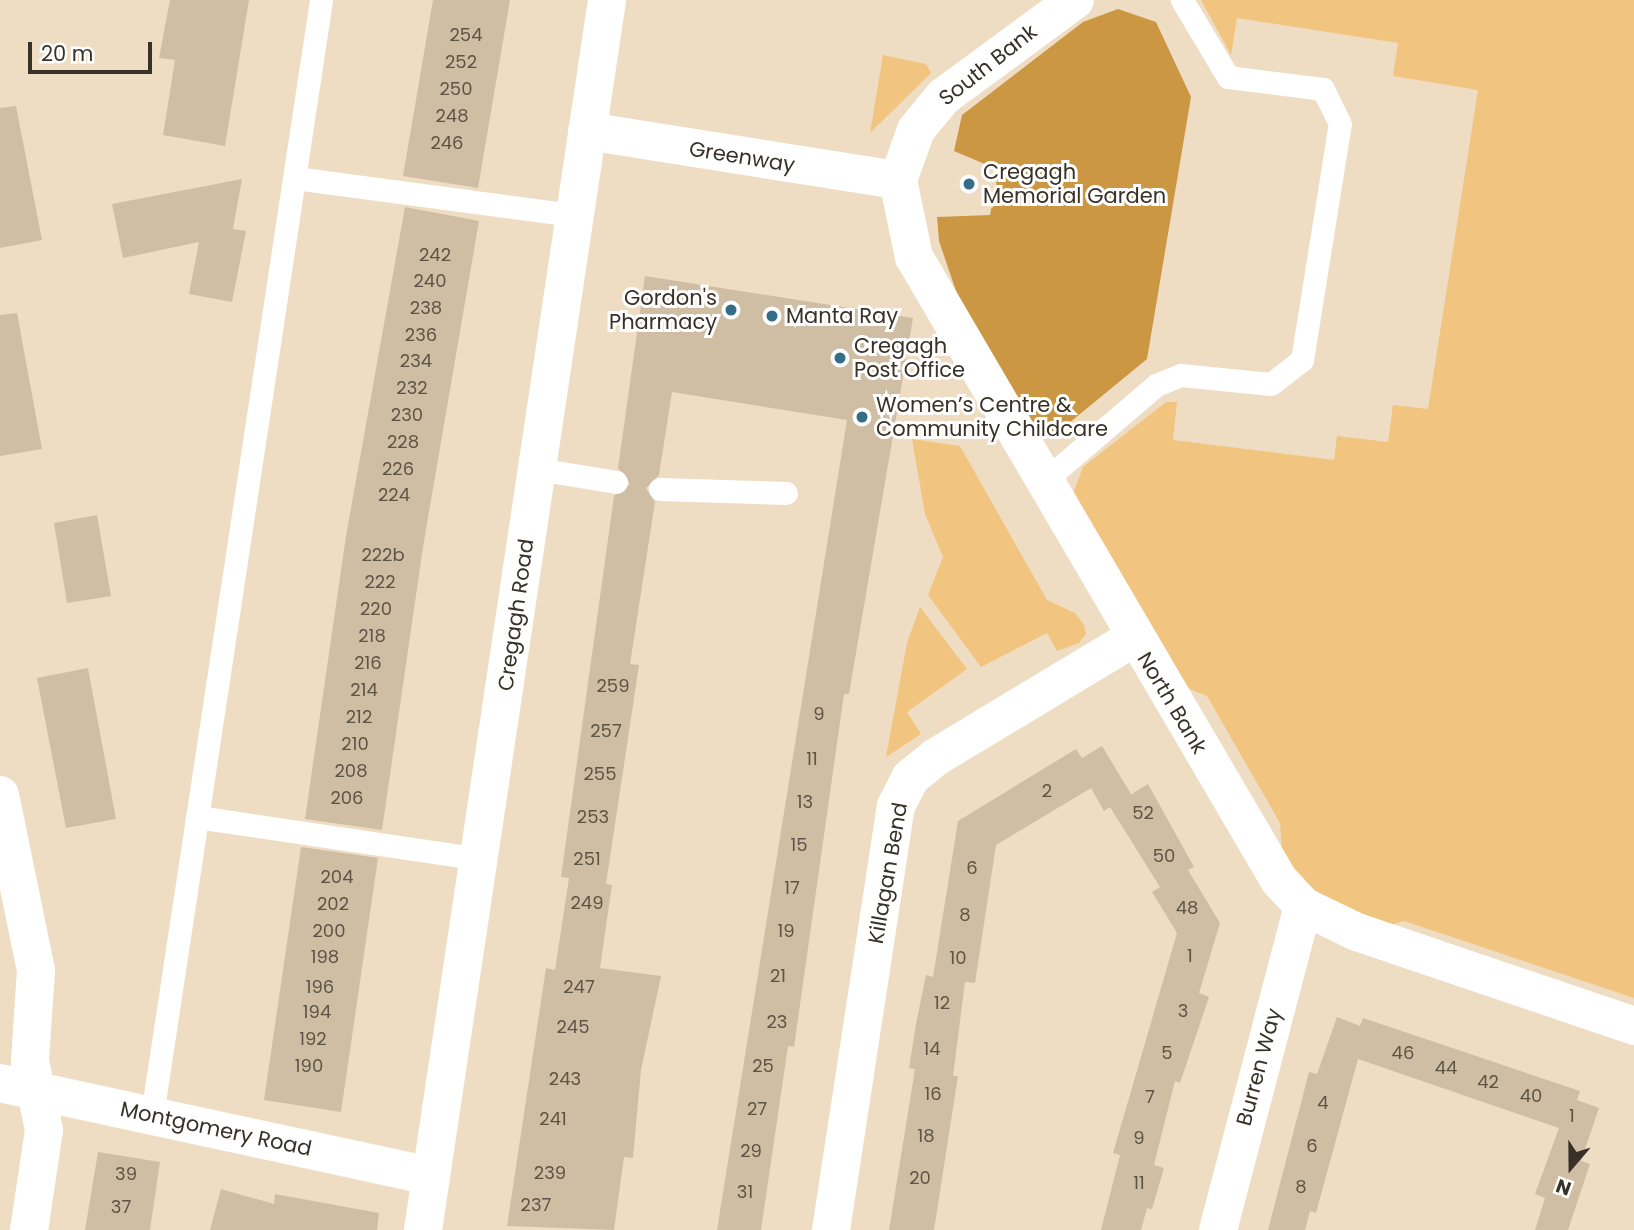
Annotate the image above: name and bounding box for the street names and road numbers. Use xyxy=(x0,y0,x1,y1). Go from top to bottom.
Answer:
street label: South Bank xyxy=(934,19,1042,111)
street label: Greenway xyxy=(687,136,797,178)
street label: Cregagh Road xyxy=(493,537,539,693)
street label: North Bank xyxy=(1132,648,1212,758)
street label: Killagan Bend xyxy=(863,800,913,946)
street label: Burren Way xyxy=(1231,1006,1287,1128)
street label: Montgomery Road xyxy=(118,1096,314,1162)

